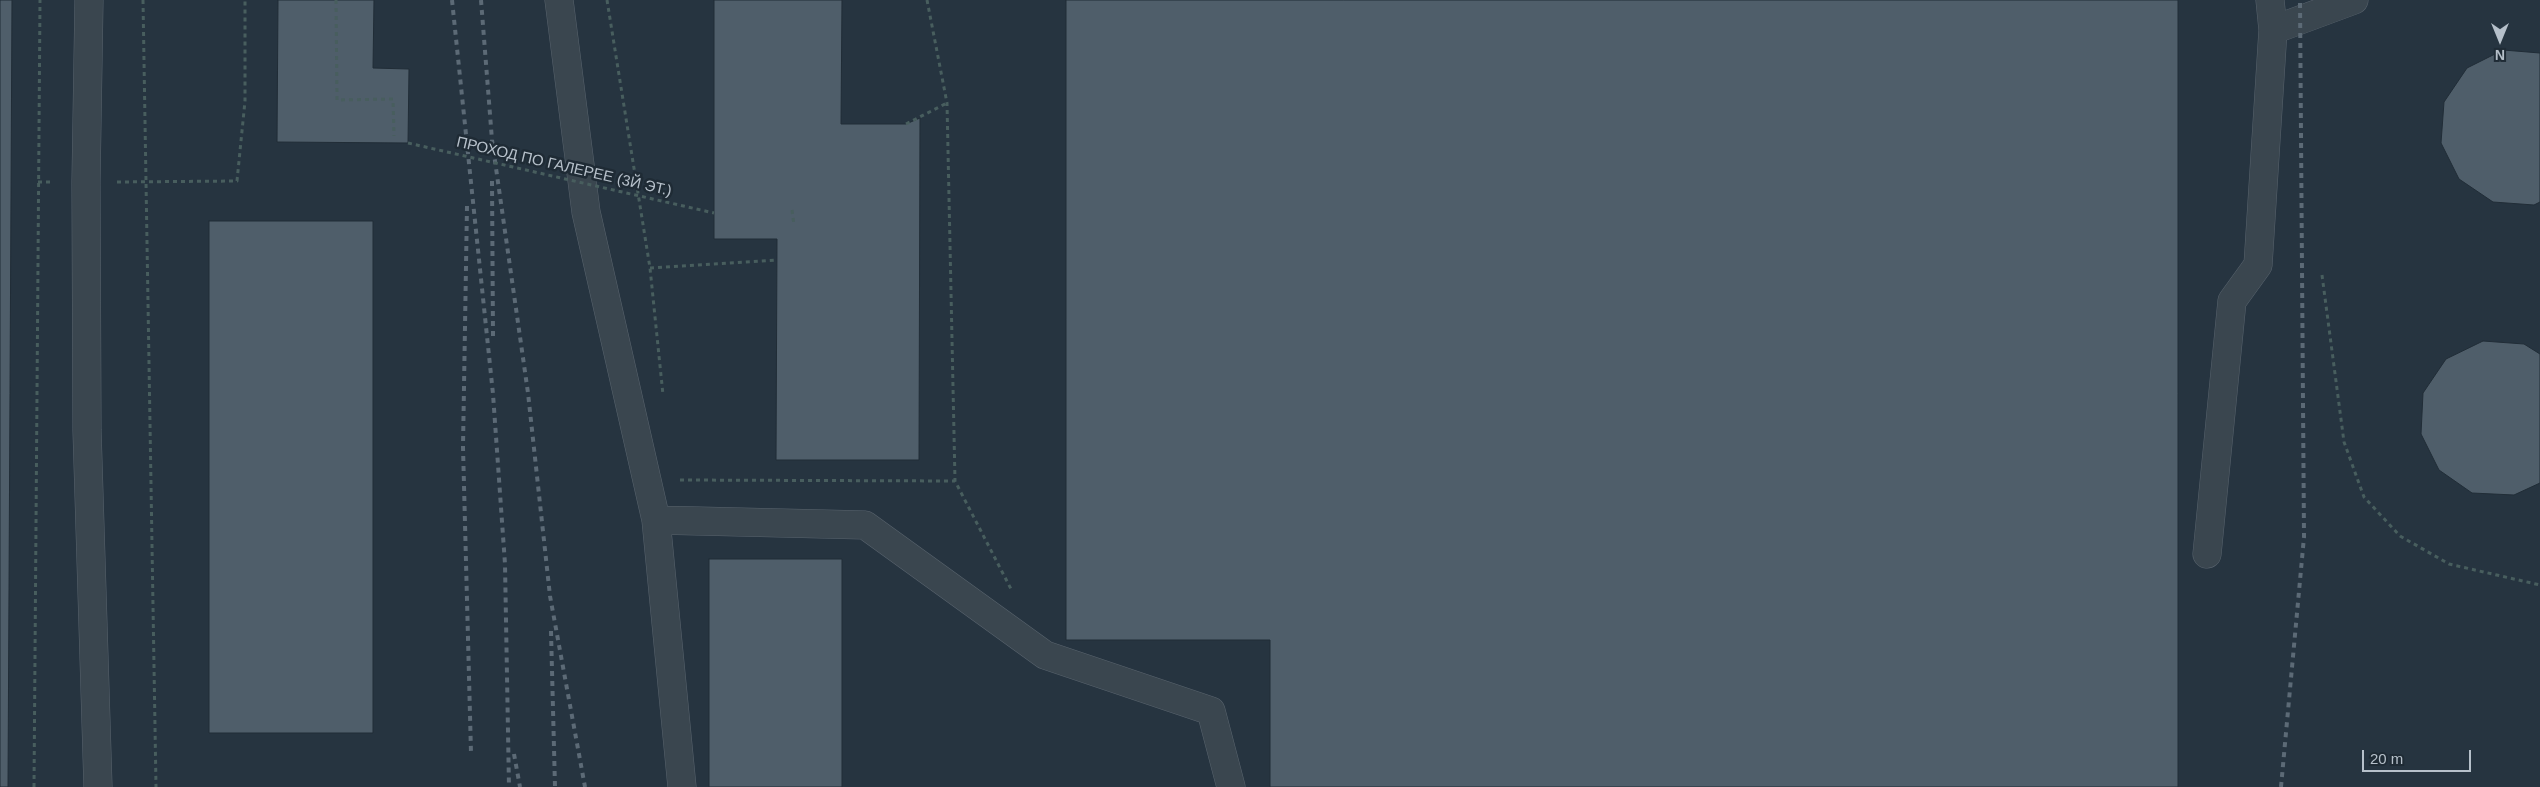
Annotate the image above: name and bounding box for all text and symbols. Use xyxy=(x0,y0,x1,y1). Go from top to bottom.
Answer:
north arrow xyxy=(2475,15,2525,65)
text: N xyxy=(2495,47,2505,63)
street label: ПРОХОД ПО ГАЛЕРЕЕ (3Й ЭТ.) xyxy=(455,133,673,201)
scale bar xyxy=(2365,740,2474,772)
text: 20 m xyxy=(2370,750,2403,767)

